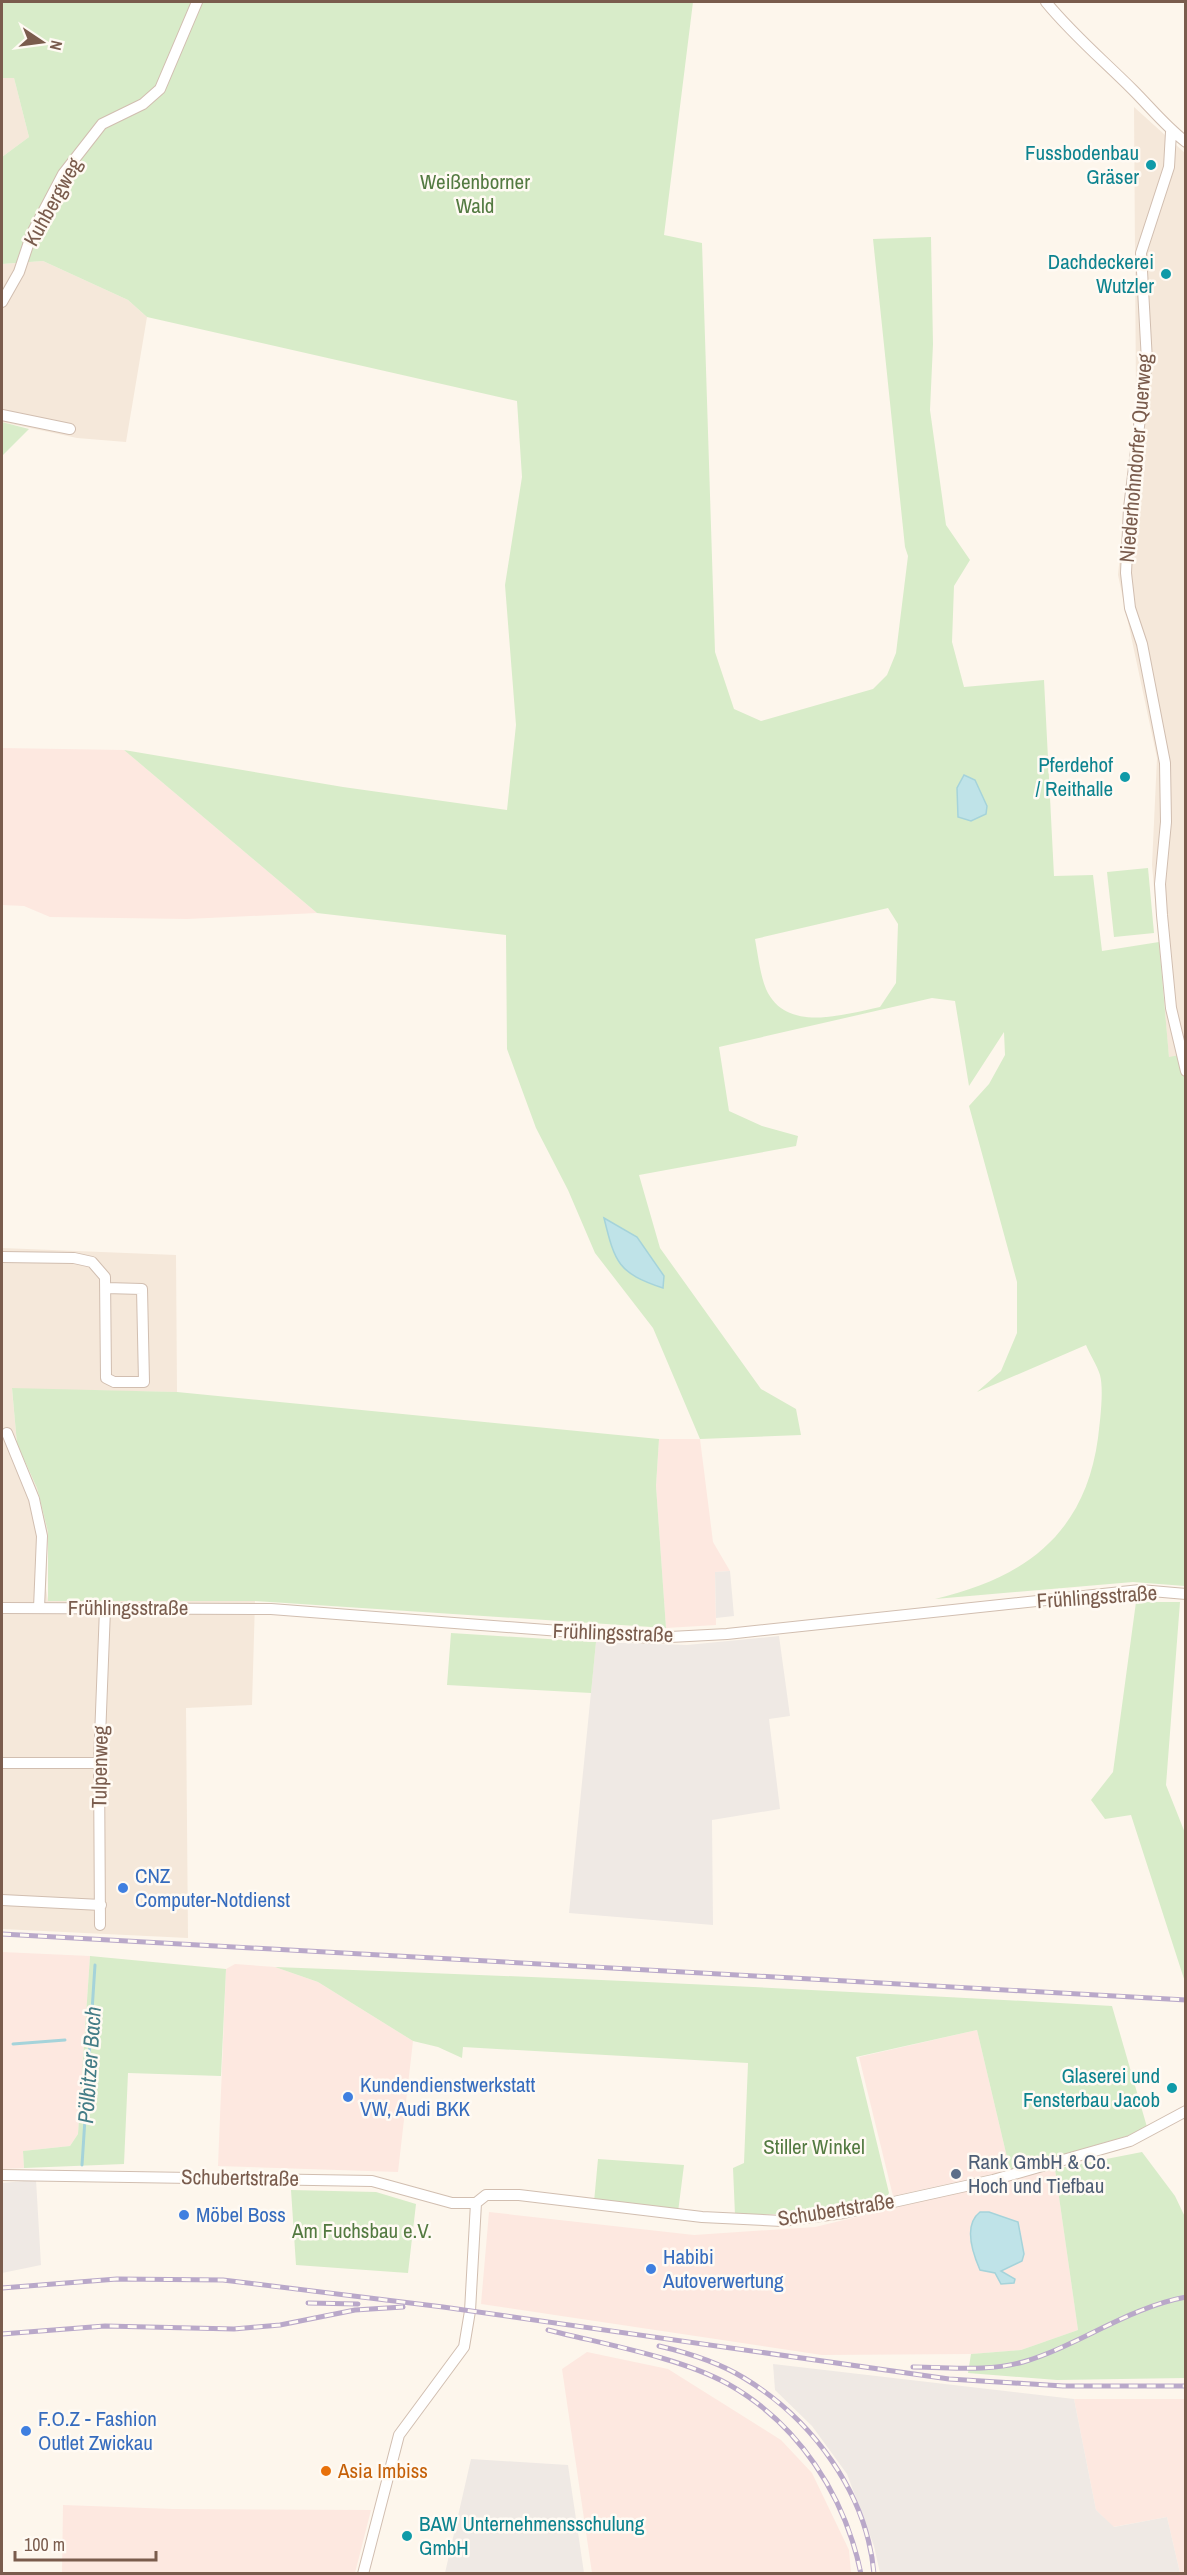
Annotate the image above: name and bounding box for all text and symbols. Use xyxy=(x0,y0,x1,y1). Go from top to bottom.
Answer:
north arrow xyxy=(12,12,72,72)
text: N xyxy=(45,38,68,52)
place label: Fussbodenbau Gräser xyxy=(1025,138,1139,191)
street label: Kuhbergweg xyxy=(16,152,89,251)
marker: Fussbodenbau Gräser xyxy=(1144,158,1158,172)
park label: Weißenborner Wald xyxy=(420,167,530,220)
place label: Dachdeckerei Wutzler xyxy=(1048,247,1154,300)
marker: Dachdeckerei Wutzler xyxy=(1159,267,1173,281)
street label: Niederhohndorfer Querweg xyxy=(1112,352,1159,564)
place label: Pferdehof / Reithalle xyxy=(1035,750,1113,803)
marker: Pferdehof / Reithalle xyxy=(1118,770,1132,784)
street label: Frühlingsstraße xyxy=(1036,1578,1158,1615)
street label: Frühlingsstraße xyxy=(68,1593,188,1622)
street label: Frühlingsstraße xyxy=(552,1616,674,1649)
street label: Tulpenweg xyxy=(84,1725,115,1809)
place label: CNZ Computer-Notdienst xyxy=(135,1861,290,1914)
marker: CNZ Computer-Notdienst xyxy=(116,1881,130,1895)
water label: Pölbitzer Bach xyxy=(70,2005,108,2125)
place label: Glaserei und Fensterbau Jacob xyxy=(1023,2061,1160,2114)
place label: Kundendienstwerkstatt VW, Audi BKK xyxy=(360,2070,535,2123)
marker: Glaserei und Fensterbau Jacob xyxy=(1165,2081,1179,2095)
marker: Kundendienstwerkstatt VW, Audi BKK xyxy=(341,2090,355,2104)
park label: Stiller Winkel xyxy=(763,2132,865,2161)
place label: Rank GmbH & Co. Hoch und Tiefbau xyxy=(968,2147,1111,2200)
street label: Schubertstraße xyxy=(181,2162,299,2193)
marker: Rank GmbH & Co. Hoch und Tiefbau xyxy=(949,2167,963,2181)
street label: Schubertstraße xyxy=(776,2186,896,2233)
place label: Möbel Boss xyxy=(196,2200,286,2229)
marker: Möbel Boss xyxy=(177,2208,191,2222)
park label: Am Fuchsbau e.V. xyxy=(291,2216,432,2245)
place label: Habibi Autoverwertung xyxy=(662,2242,784,2295)
marker: Habibi Autoverwertung xyxy=(644,2262,658,2276)
place label: F.O.Z - Fashion Outlet Zwickau xyxy=(38,2404,157,2457)
marker: F.O.Z - Fashion Outlet Zwickau xyxy=(19,2424,33,2438)
place label: Asia Imbiss xyxy=(337,2456,428,2485)
marker: Asia Imbiss xyxy=(319,2464,333,2478)
place label: BAW Unternehmensschulung GmbH xyxy=(419,2509,645,2562)
scale bar xyxy=(15,2524,156,2562)
marker: BAW Unternehmensschulung GmbH xyxy=(400,2529,414,2543)
text: 100 m xyxy=(24,2532,65,2557)

